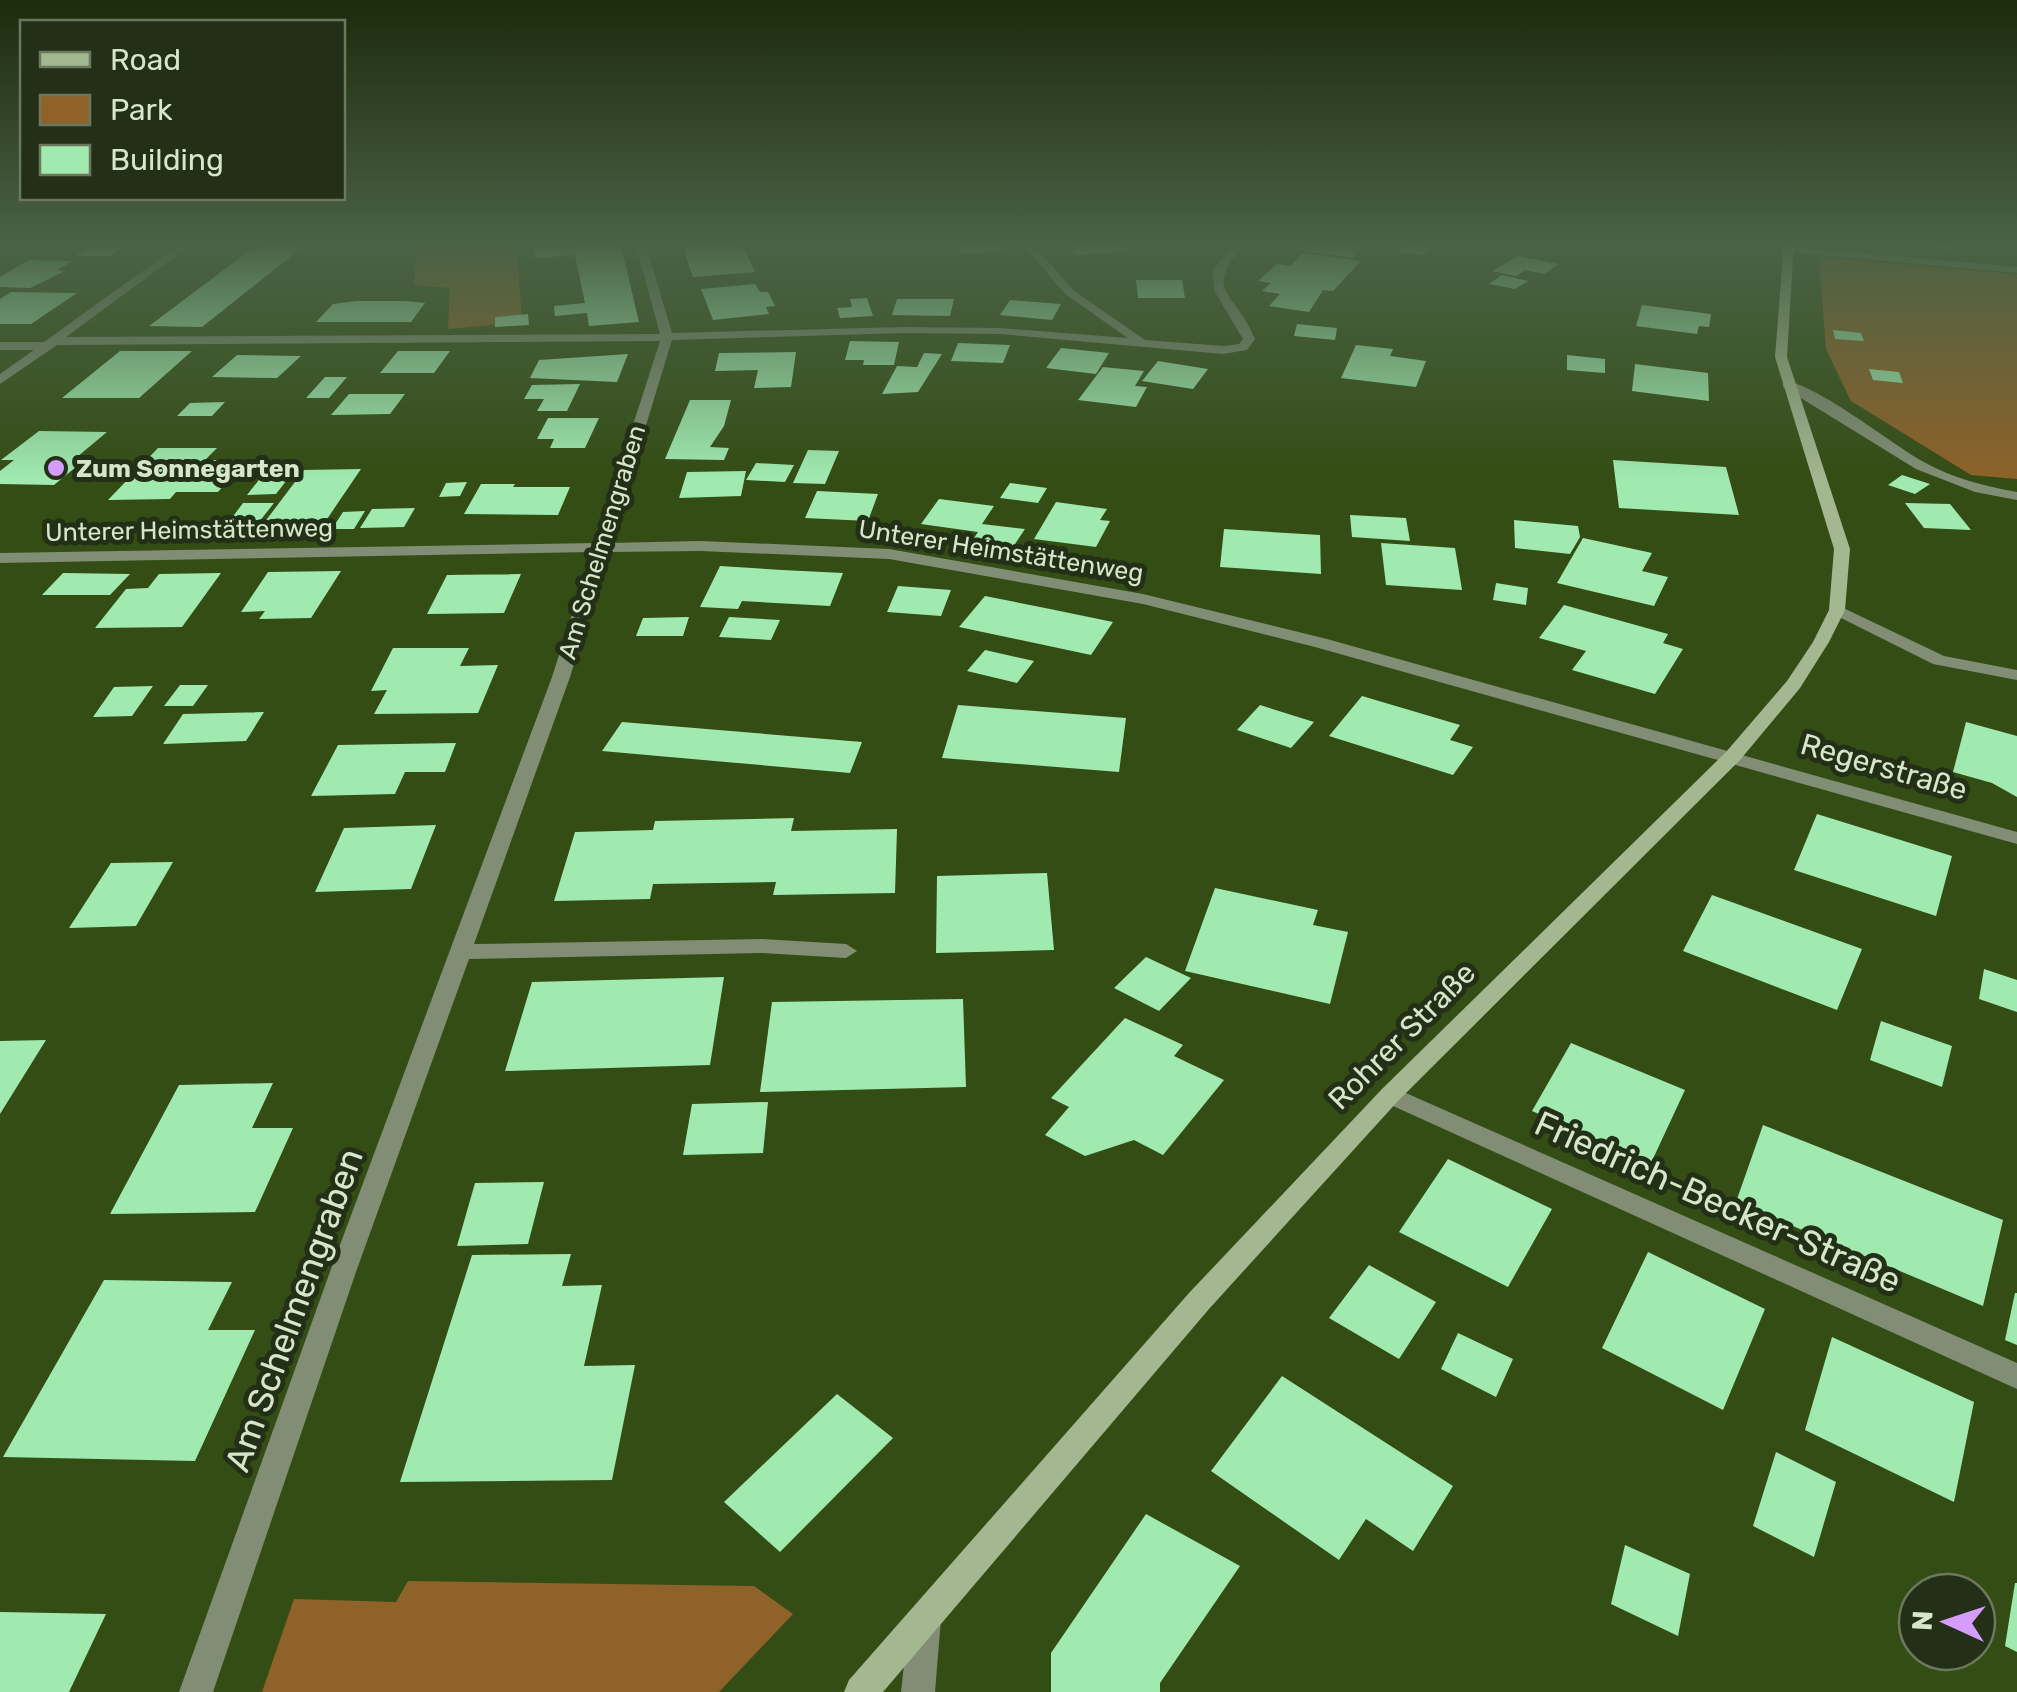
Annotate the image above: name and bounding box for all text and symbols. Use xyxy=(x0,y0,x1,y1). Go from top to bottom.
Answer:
legend xyxy=(20,20,345,200)
text: Road xyxy=(110,42,181,78)
text: Park xyxy=(110,92,173,128)
text: Building xyxy=(110,142,224,178)
street label: Am Schelmengraben xyxy=(553,421,651,663)
place label: Zum Sonnegarten xyxy=(76,454,300,483)
marker: Zum Sonnegarten xyxy=(45,457,67,479)
street label: Unterer Heimstättenweg xyxy=(45,513,333,547)
street label: Unterer Heimstättenweg xyxy=(856,514,1146,588)
street label: Regerstraße xyxy=(1797,726,1971,808)
street label: Rohrer Straße xyxy=(1321,955,1483,1117)
street label: Friedrich-Becker-Straße xyxy=(1528,1102,1908,1302)
street label: Am Schelmengraben xyxy=(216,1143,372,1477)
north arrow xyxy=(1897,1572,1997,1672)
text: N xyxy=(1906,1610,1940,1632)

